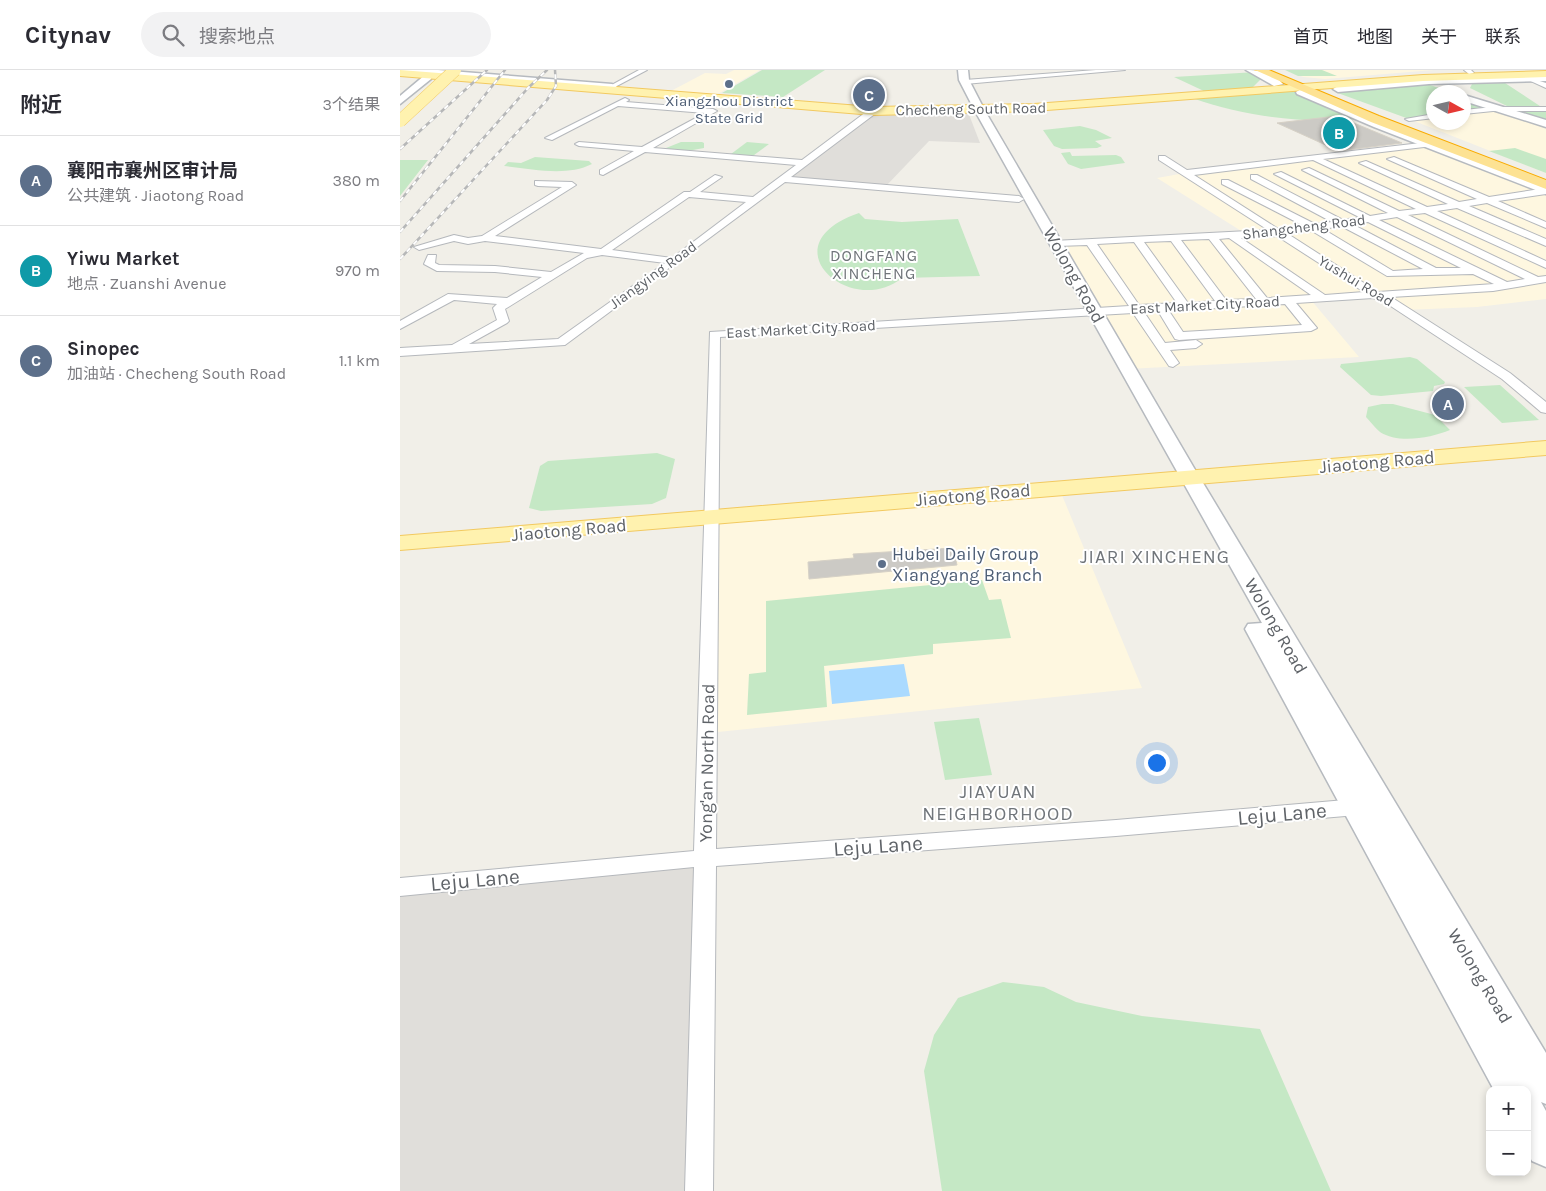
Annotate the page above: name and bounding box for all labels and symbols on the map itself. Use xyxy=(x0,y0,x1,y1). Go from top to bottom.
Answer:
pin: C xyxy=(853,76,885,114)
marker: Xiangzhou District State Grid xyxy=(723,78,735,90)
north arrow xyxy=(1426,85,1471,130)
place label: Xiangzhou District State Grid xyxy=(665,92,793,127)
street label: Checheng South Road xyxy=(896,99,1046,119)
pin: B xyxy=(1323,114,1355,152)
street label: Shangcheng Road xyxy=(1241,211,1367,243)
street label: Wolong Road xyxy=(1038,223,1110,327)
street label: Jiangying Road xyxy=(606,237,700,313)
district label: DONGFANG XINCHENG xyxy=(830,246,918,283)
street label: Yushui Road xyxy=(1315,251,1397,311)
street label: East Market City Road xyxy=(1130,292,1280,318)
street label: East Market City Road xyxy=(726,316,876,342)
pin: A xyxy=(1432,385,1464,423)
street label: Jiaotong Road xyxy=(1318,446,1436,478)
street label: Jiaotong Road xyxy=(914,479,1032,511)
street label: Jiaotong Road xyxy=(510,514,628,546)
place label: Hubei Daily Group Xiangyang Branch xyxy=(892,543,1042,586)
district label: JIARI XINCHENG xyxy=(1080,546,1230,568)
marker: Hubei Daily Group Xiangyang Branch xyxy=(876,558,888,570)
street label: Wolong Road xyxy=(1240,574,1312,678)
street label: Yong'an North Road xyxy=(695,683,719,843)
your location xyxy=(1144,750,1170,776)
district label: JIAYUAN NEIGHBORHOOD xyxy=(922,781,1074,825)
street label: Leju Lane xyxy=(1236,798,1328,830)
street label: Leju Lane xyxy=(832,831,924,861)
street label: Leju Lane xyxy=(429,864,521,896)
street label: Wolong Road xyxy=(1443,924,1517,1028)

